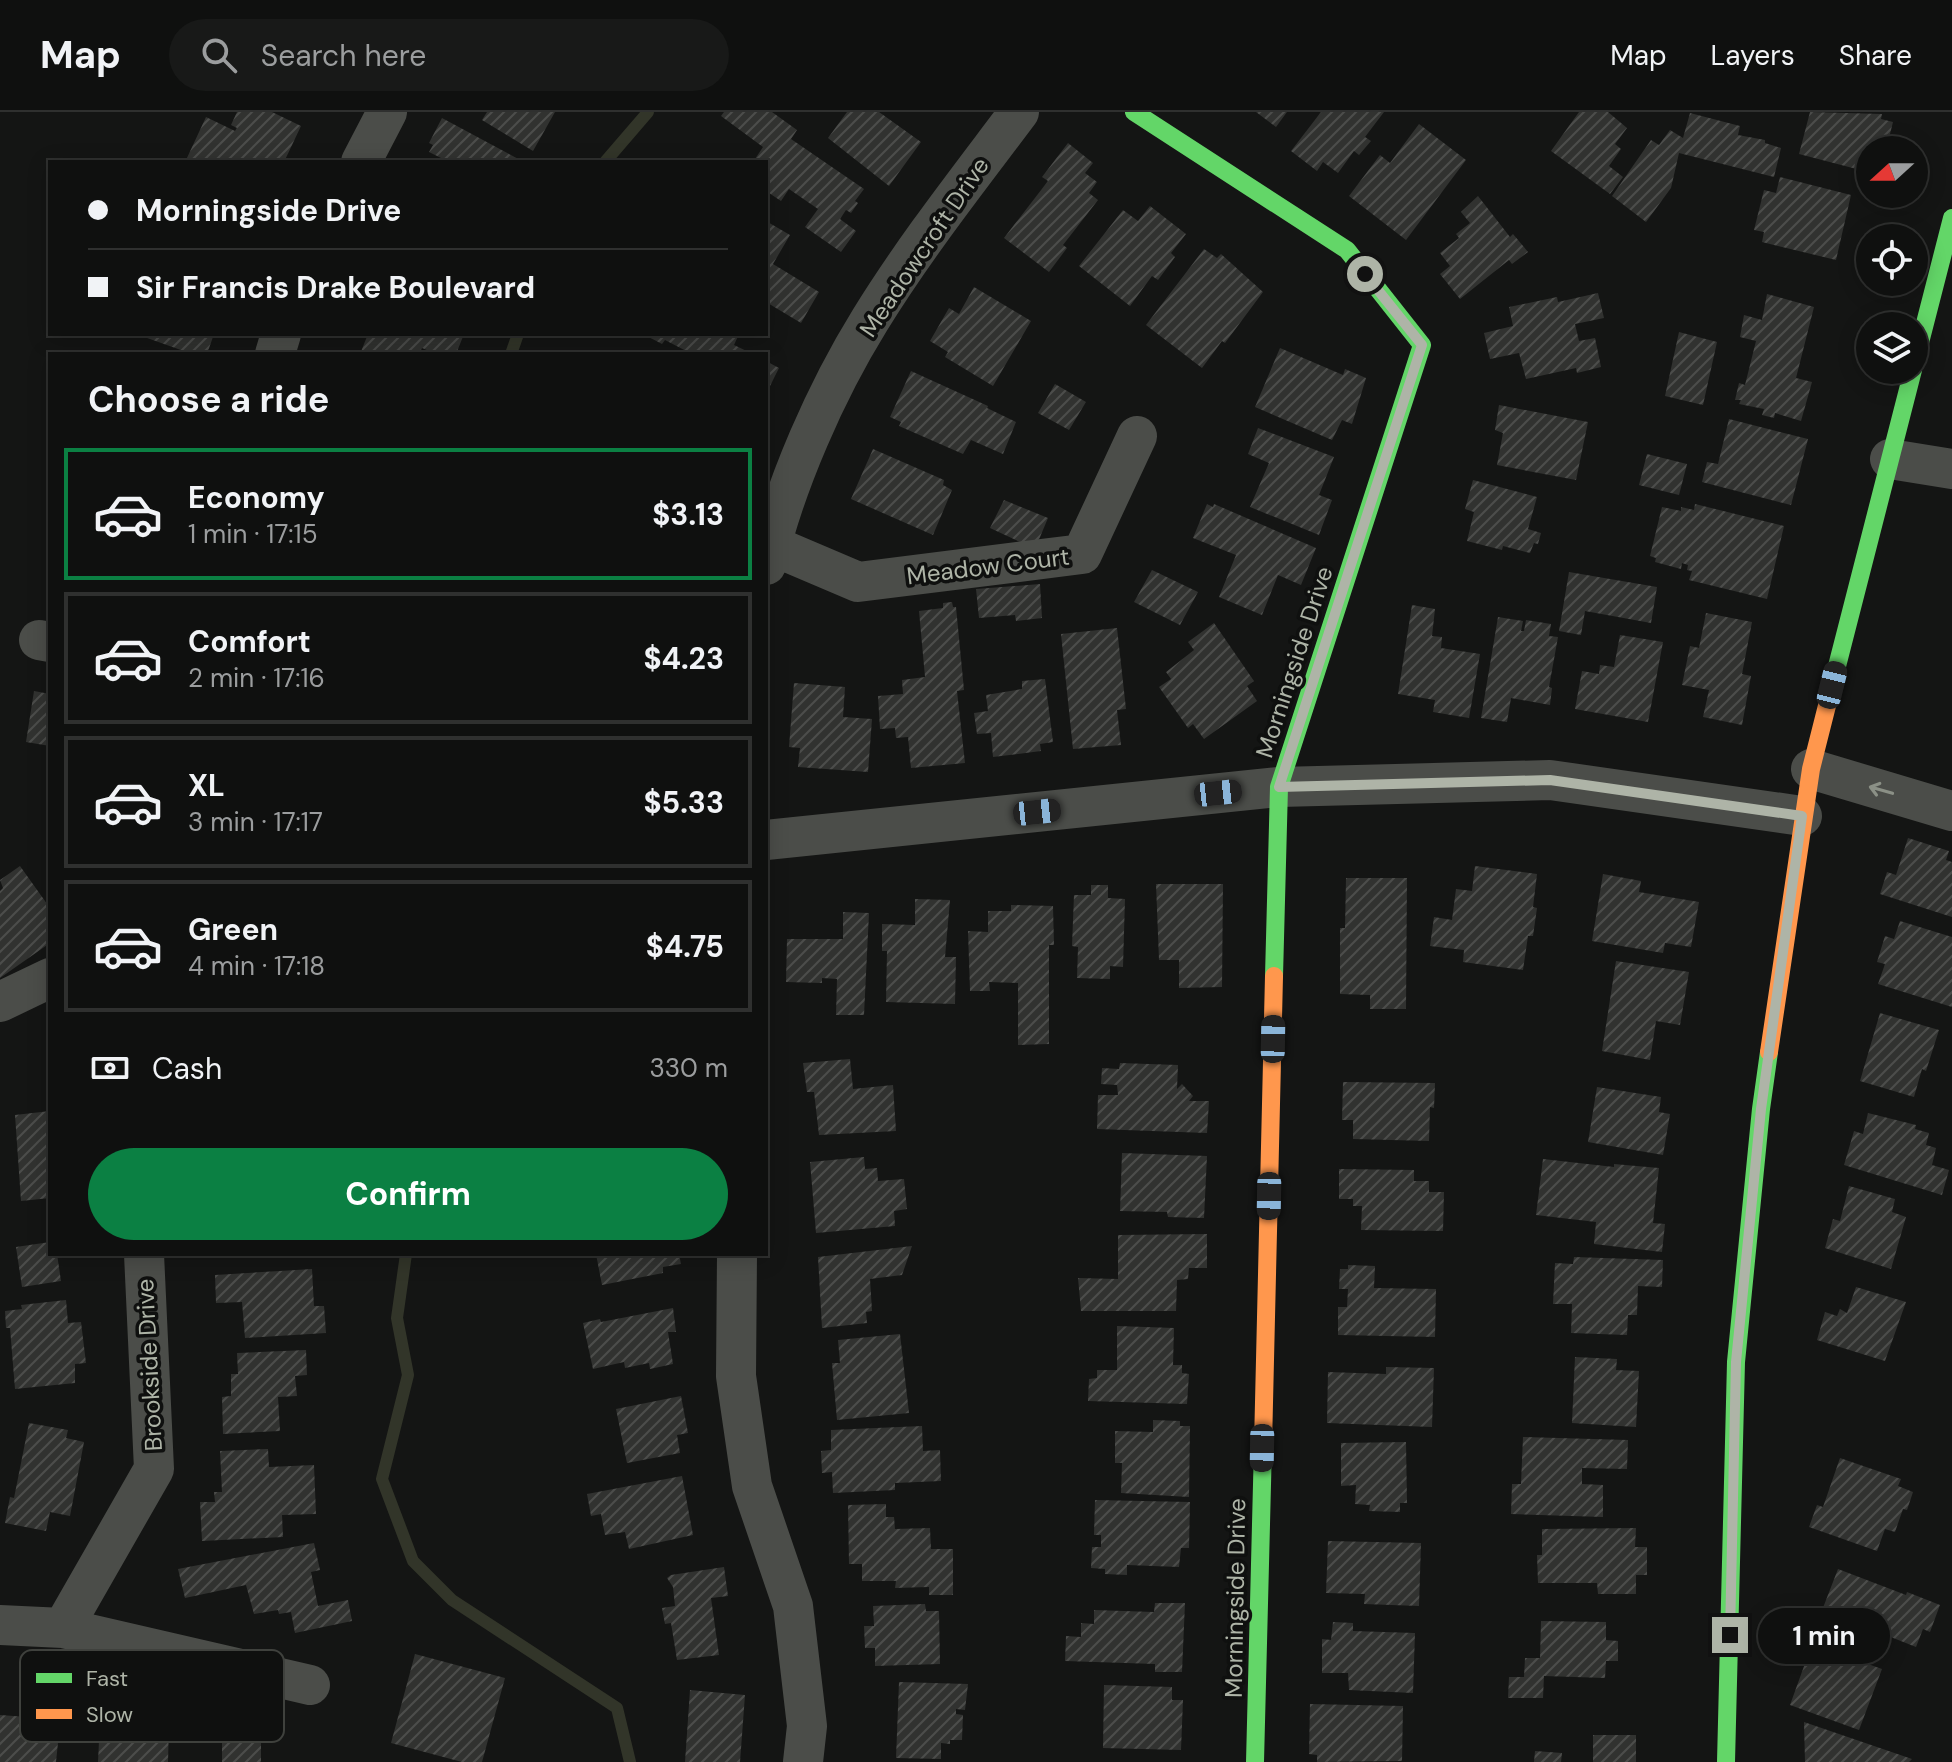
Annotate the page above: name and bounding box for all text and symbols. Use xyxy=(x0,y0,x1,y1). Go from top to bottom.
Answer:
search box xyxy=(169,19,729,91)
text: Map xyxy=(40,30,121,80)
icon: search xyxy=(197,33,241,77)
text: Search here xyxy=(261,36,426,75)
text: Map xyxy=(1610,37,1667,74)
text: Layers xyxy=(1711,37,1795,74)
text: Share xyxy=(1839,37,1912,74)
north arrow xyxy=(1856,136,1928,208)
map controls xyxy=(1856,136,1928,384)
street label: Meadowcroft Drive xyxy=(852,151,996,343)
text: Morningside Drive xyxy=(136,191,401,230)
button: locate xyxy=(1856,224,1928,296)
route start xyxy=(1347,256,1383,292)
text: Sir Francis Drake Boulevard xyxy=(136,268,535,307)
button: layers xyxy=(1856,312,1928,384)
text: Choose a ride xyxy=(88,376,329,423)
icon: car xyxy=(92,478,164,550)
text: Economy xyxy=(188,478,325,517)
text: $3.13 xyxy=(652,495,724,534)
text: 1 min · 17:15 xyxy=(188,517,318,551)
street label: Meadow Court xyxy=(905,541,1071,591)
street label: Morningside Drive xyxy=(1248,562,1340,762)
icon: car xyxy=(92,622,164,694)
text: Comfort xyxy=(188,622,311,661)
text: $4.23 xyxy=(643,639,724,678)
car xyxy=(1815,659,1849,711)
text: 2 min · 17:16 xyxy=(188,661,325,695)
icon: car xyxy=(92,766,164,838)
text: XL xyxy=(188,766,225,805)
car xyxy=(1193,779,1243,807)
one-way arrow xyxy=(1869,782,1895,797)
text: $5.33 xyxy=(643,783,724,822)
car xyxy=(1012,798,1062,826)
text: 3 min · 17:17 xyxy=(188,805,323,839)
icon: car xyxy=(92,910,164,982)
text: Green xyxy=(188,910,278,949)
text: $4.75 xyxy=(646,927,724,966)
text: 4 min · 17:18 xyxy=(188,949,325,983)
car xyxy=(1261,1015,1285,1063)
icon: cash xyxy=(88,1046,132,1090)
text: Cash xyxy=(152,1049,222,1088)
text: 330 m xyxy=(649,1051,728,1085)
button: Confirm xyxy=(88,1148,728,1240)
car xyxy=(1257,1172,1281,1220)
street label: Brookside Drive xyxy=(129,1278,169,1452)
car xyxy=(1250,1424,1274,1472)
street label: Morningside Drive xyxy=(1218,1498,1252,1698)
callout: 1 min xyxy=(1758,1607,1890,1663)
route end xyxy=(1712,1617,1748,1653)
text: 1 min xyxy=(1792,1619,1856,1653)
legend xyxy=(20,1650,284,1742)
text: Fast xyxy=(86,1664,128,1693)
text: Slow xyxy=(86,1700,133,1729)

